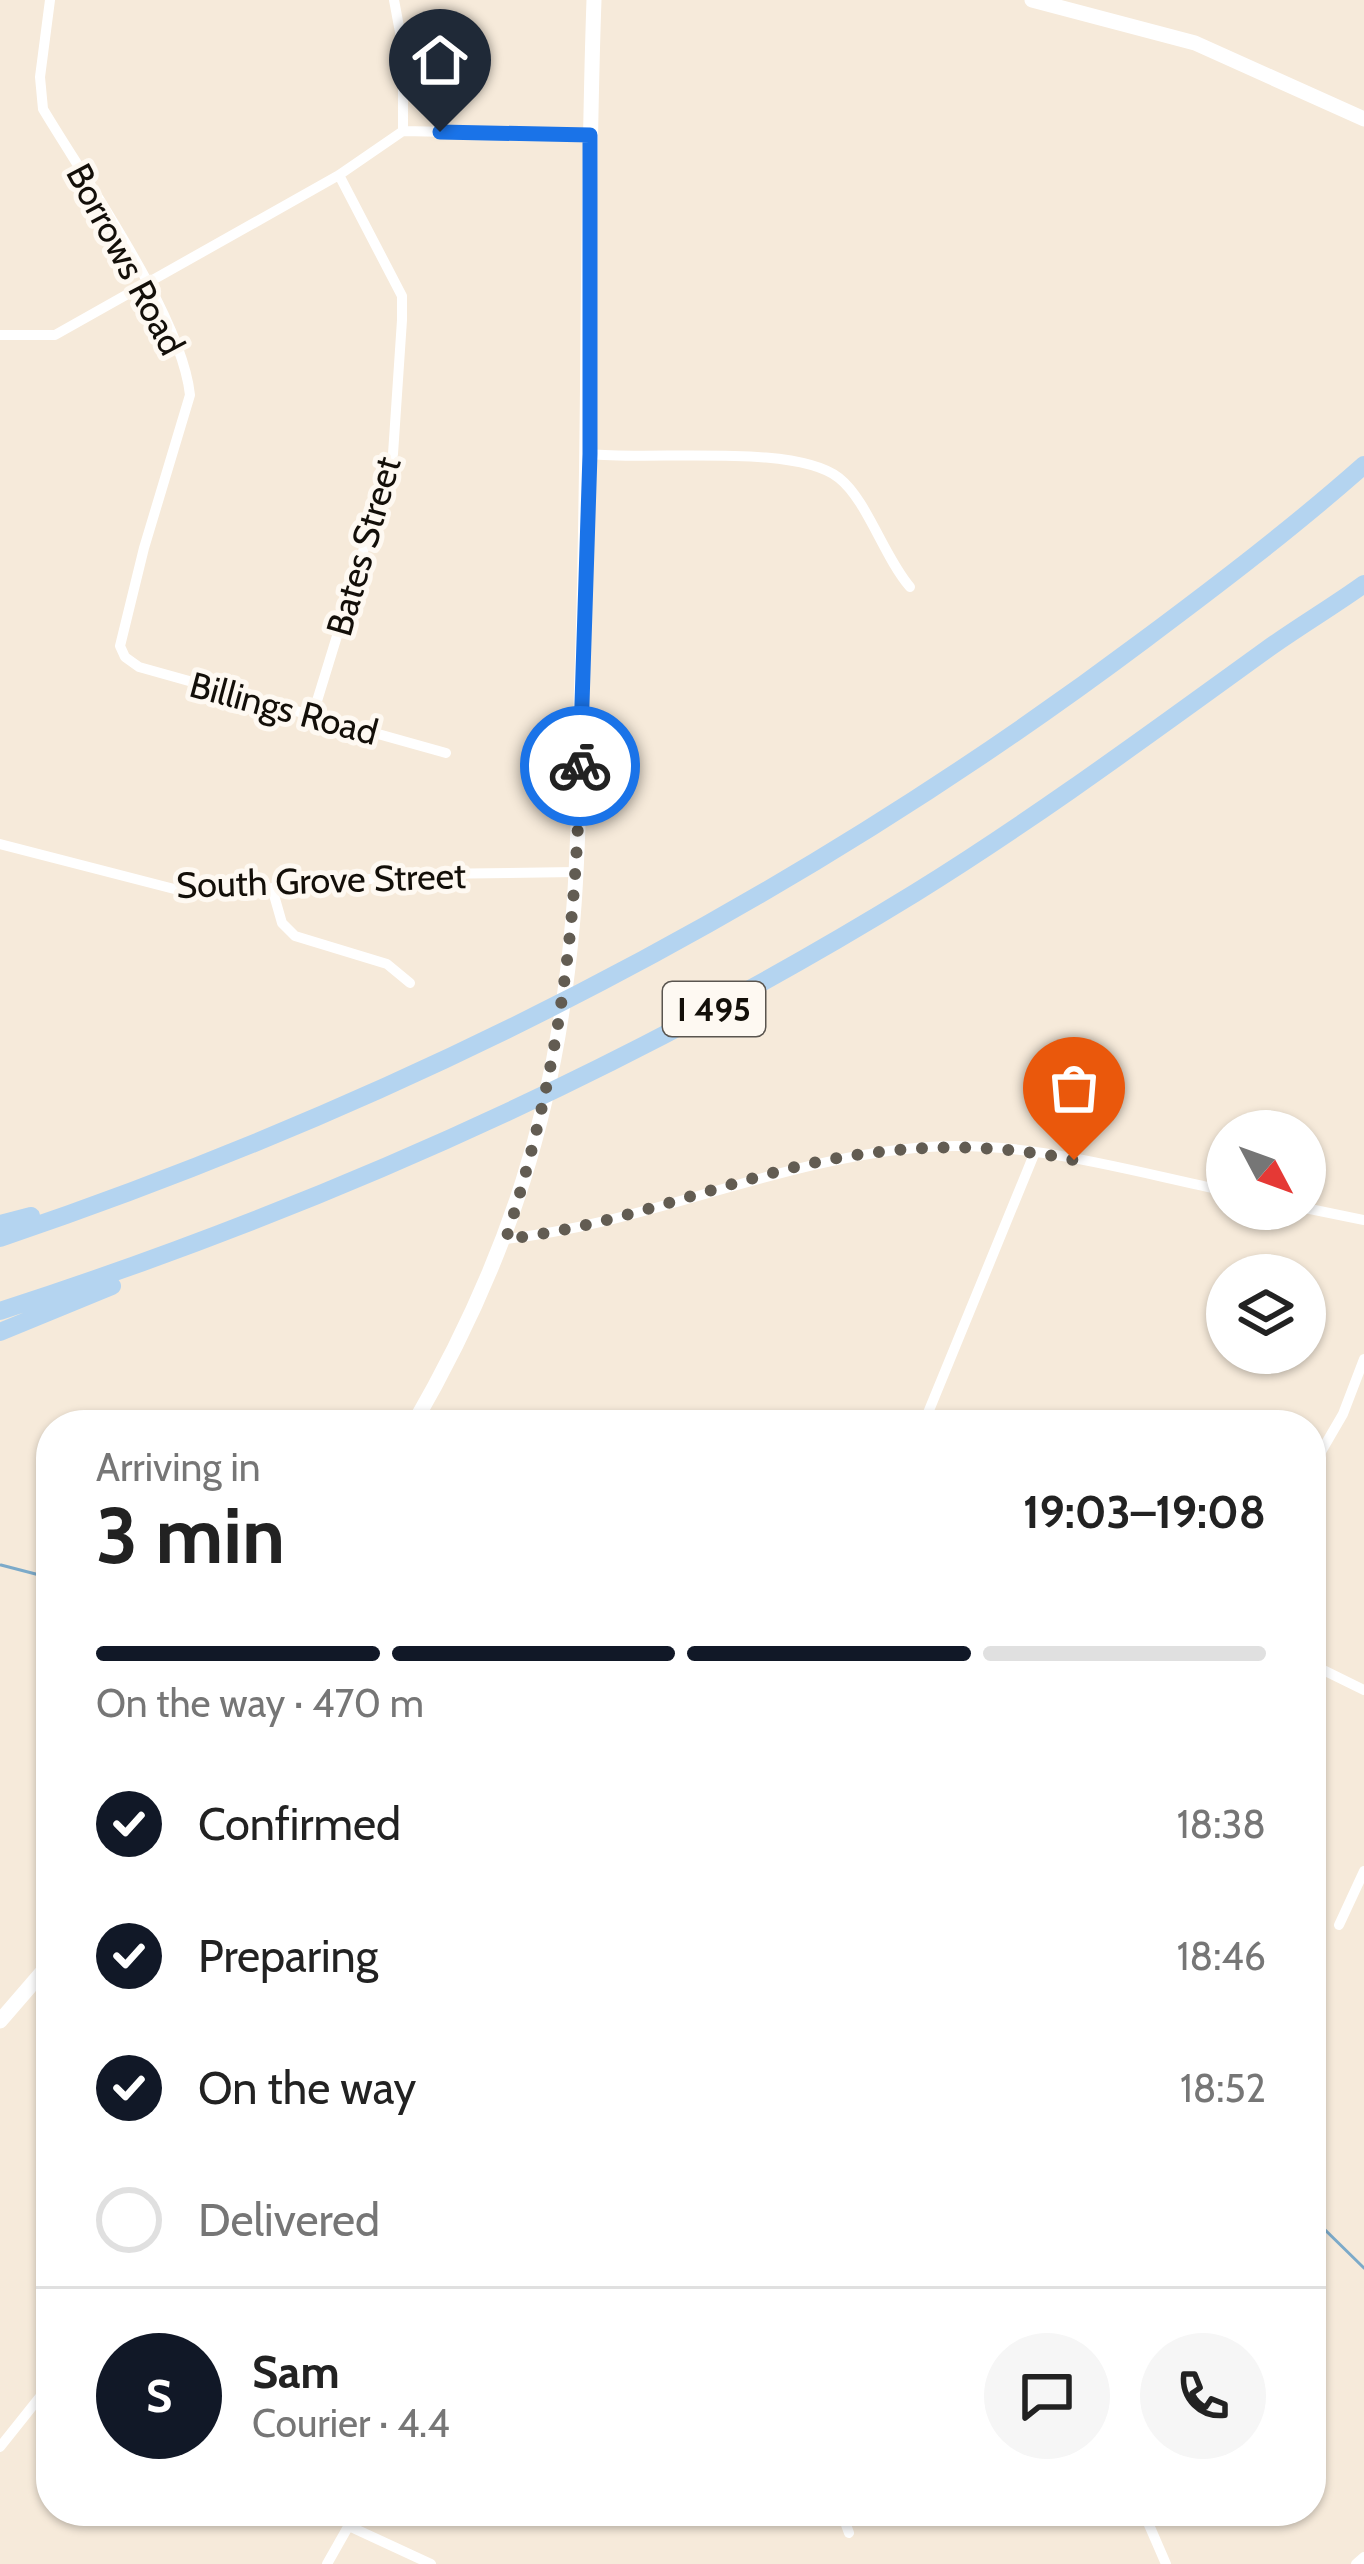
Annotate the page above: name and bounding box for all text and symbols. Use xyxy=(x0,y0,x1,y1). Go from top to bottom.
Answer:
pin xyxy=(389,9,491,132)
icon: home xyxy=(407,27,473,93)
street label: Borrows Road xyxy=(57,156,195,362)
street label: Bates Street xyxy=(316,451,410,641)
street label: Billings Road xyxy=(185,662,383,754)
courier xyxy=(520,706,640,826)
icon: bike xyxy=(547,733,613,799)
street label: South Grove Street xyxy=(175,853,467,907)
road number: I 495 xyxy=(663,982,765,1036)
pin xyxy=(1023,1037,1125,1160)
icon: bag xyxy=(1041,1055,1107,1121)
north arrow xyxy=(1206,1110,1326,1230)
map controls xyxy=(1206,1110,1326,1374)
button: layers xyxy=(1206,1254,1326,1374)
text: Arriving in xyxy=(96,1443,260,1491)
text: 19:03–19:08 xyxy=(1023,1485,1266,1539)
text: 3 min xyxy=(96,1488,285,1583)
text: On the way · 470 m xyxy=(96,1679,424,1727)
icon: check xyxy=(96,1791,162,1857)
text: Confirmed xyxy=(198,1797,401,1851)
text: 18:38 xyxy=(1177,1800,1266,1848)
icon: check xyxy=(96,1923,162,1989)
text: Preparing xyxy=(198,1929,378,1983)
text: 18:46 xyxy=(1177,1932,1266,1980)
icon: check xyxy=(96,2055,162,2121)
text: On the way xyxy=(198,2061,416,2115)
text: 18:52 xyxy=(1180,2064,1266,2112)
text: Delivered xyxy=(198,2193,380,2247)
button: chat xyxy=(984,2333,1110,2459)
button: phone xyxy=(1140,2333,1266,2459)
text: Sam xyxy=(252,2345,340,2399)
text: S xyxy=(146,2369,172,2423)
text: Courier · 4.4 xyxy=(252,2399,450,2447)

